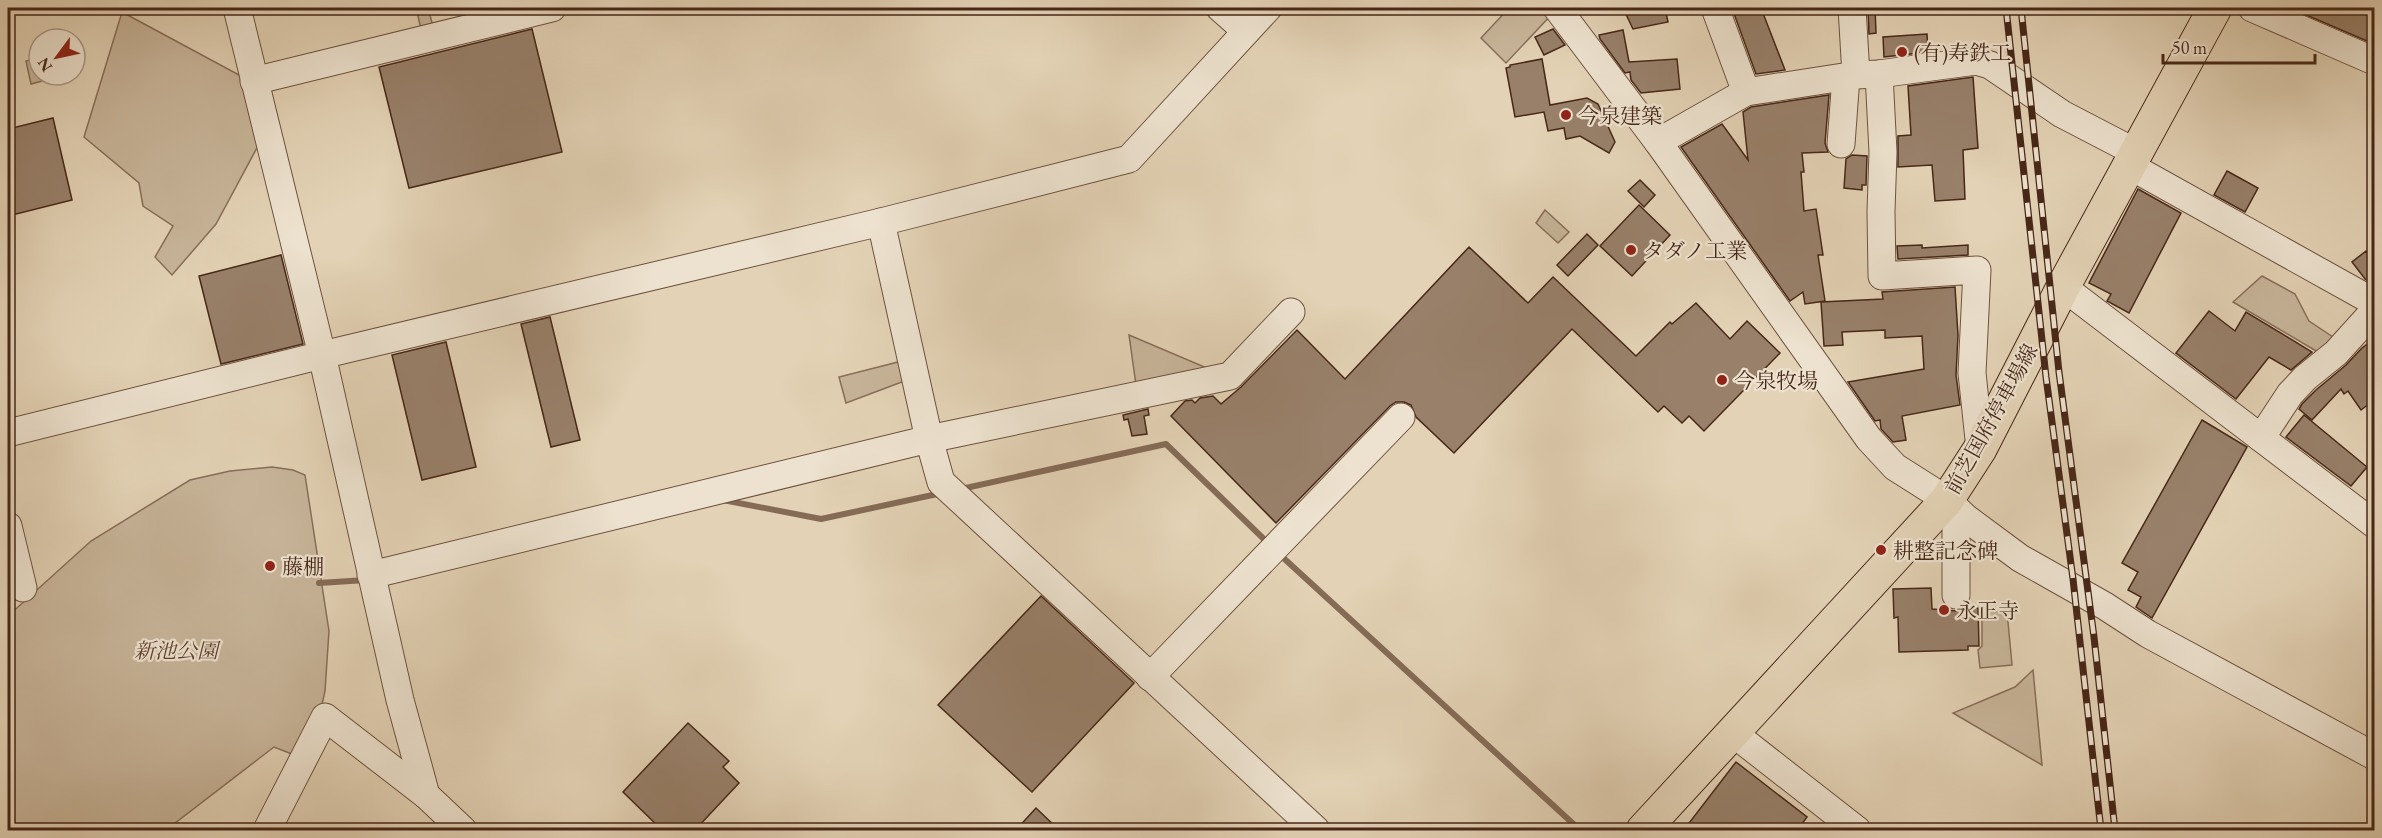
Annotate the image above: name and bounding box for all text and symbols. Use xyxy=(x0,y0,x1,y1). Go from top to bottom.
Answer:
north arrow xyxy=(27,27,87,87)
scale bar xyxy=(2163,27,2314,65)
text: 50 m xyxy=(2172,36,2207,59)
place label: (有)寿鉄工 xyxy=(1914,39,2011,66)
marker: (有)寿鉄工 xyxy=(1895,45,1909,59)
text: N xyxy=(32,54,57,76)
place label: 今泉建築 xyxy=(1578,102,1662,129)
marker: 今泉建築 xyxy=(1559,108,1573,122)
place label: タダノ工業 xyxy=(1643,237,1747,264)
marker: タダノ工業 xyxy=(1624,243,1638,257)
street label: 前芝国府停車場線 xyxy=(1938,339,2044,499)
place label: 今泉牧場 xyxy=(1734,367,1818,394)
marker: 今泉牧場 xyxy=(1715,373,1729,387)
place label: 耕整記念碑 xyxy=(1893,537,1998,564)
marker: 耕整記念碑 xyxy=(1874,543,1888,557)
place label: 藤棚 xyxy=(282,553,324,580)
marker: 藤棚 xyxy=(263,559,277,573)
place label: 永正寺 xyxy=(1956,597,2019,624)
marker: 永正寺 xyxy=(1937,603,1951,617)
park label: 新池公園 xyxy=(134,637,221,664)

